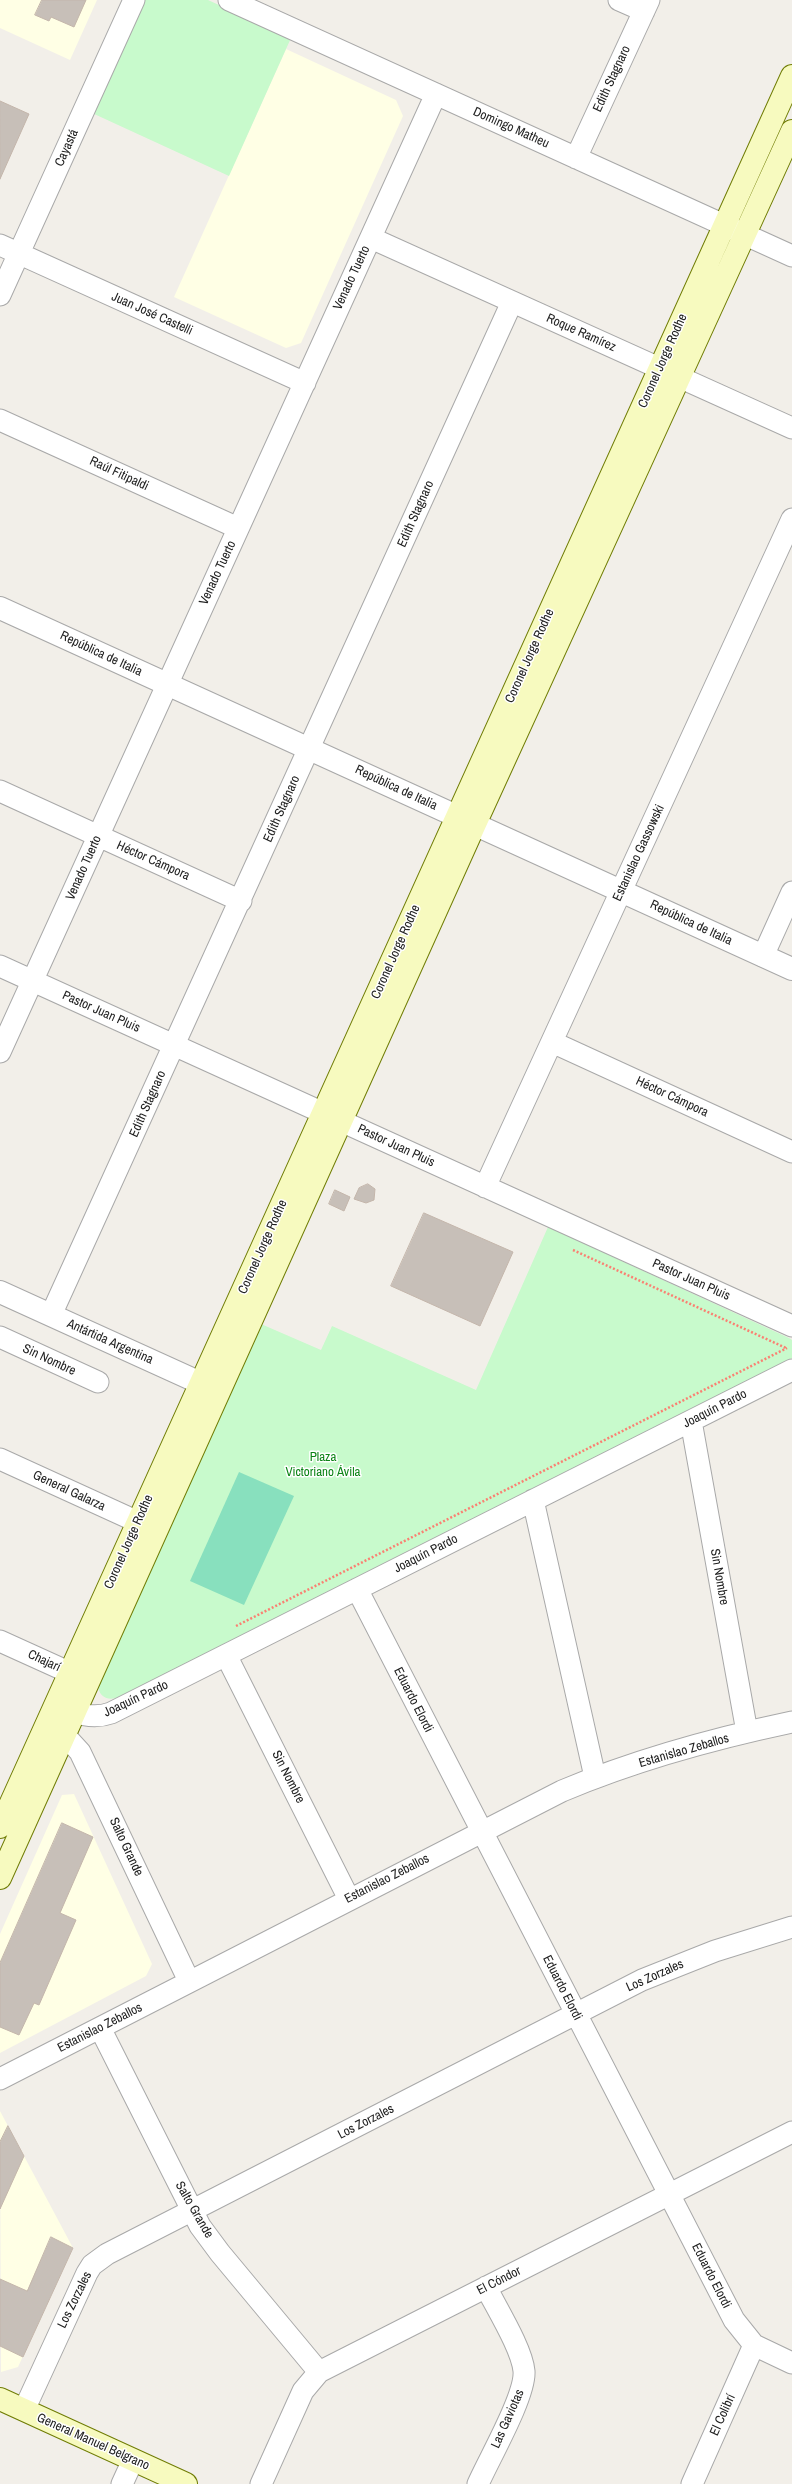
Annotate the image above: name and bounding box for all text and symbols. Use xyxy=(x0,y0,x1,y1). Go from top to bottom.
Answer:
street label: Edith Stagnaro xyxy=(590,43,634,115)
street label: Domingo Matheu xyxy=(470,104,552,152)
street label: Cayastá xyxy=(52,127,82,169)
street label: Venado Tuerto xyxy=(330,243,374,313)
street label: Juan José Castelli xyxy=(109,289,195,339)
street label: Roque Ramírez xyxy=(544,311,618,355)
street label: Coronel Jorge Rodhe xyxy=(635,312,691,410)
street label: Raúl Fitipaldi xyxy=(87,454,151,494)
street label: Edith Stagnaro xyxy=(394,478,438,550)
street label: Venado Tuerto xyxy=(196,538,240,608)
street label: Coronel Jorge Rodhe xyxy=(502,607,558,705)
street label: República de Italia xyxy=(57,628,145,680)
street label: República de Italia xyxy=(352,762,440,814)
street label: Edith Stagnaro xyxy=(260,773,304,845)
street label: Estanislao Gassowski xyxy=(610,802,668,904)
street label: Venado Tuerto xyxy=(63,833,105,903)
street label: Héctor Cámpora xyxy=(114,838,192,884)
street label: República de Italia xyxy=(647,897,735,949)
street label: Coronel Jorge Rodhe xyxy=(368,903,424,1001)
street label: Pastor Juan Pluis xyxy=(60,988,142,1036)
street label: Edith Stagnaro xyxy=(126,1068,170,1140)
street label: Héctor Cámpora xyxy=(633,1073,711,1121)
street label: Pastor Juan Pluis xyxy=(355,1121,437,1171)
street label: Coronel Jorge Rodhe xyxy=(235,1198,291,1296)
street label: Pastor Juan Pluis xyxy=(650,1256,732,1304)
street label: Antártida Argentina xyxy=(65,1316,155,1368)
street label: Sin Nombre xyxy=(20,1341,78,1379)
street label: Joaquín Pardo xyxy=(681,1386,749,1432)
park label: Plaza Victoriano Ávila xyxy=(286,1450,360,1481)
street label: General Galarza xyxy=(30,1467,108,1515)
street label: Coronel Jorge Rodhe xyxy=(101,1493,157,1591)
street label: Joaquín Pardo xyxy=(392,1531,460,1577)
street label: Sin Nombre xyxy=(706,1548,732,1606)
street label: Chajarí xyxy=(25,1647,63,1675)
street label: Eduardo Elordi xyxy=(390,1665,436,1735)
street label: Joaquín Pardo xyxy=(101,1677,171,1721)
street label: Estanislao Zeballos xyxy=(637,1731,731,1771)
street label: Sin Nombre xyxy=(268,1748,308,1806)
street label: Salto Grande xyxy=(106,1815,146,1879)
street label: Estanislao Zeballos xyxy=(342,1851,432,1907)
street label: Eduardo Elordi xyxy=(539,1953,585,2023)
street label: Los Zorzales xyxy=(624,1956,686,1996)
street label: Estanislao Zeballos xyxy=(55,2000,145,2056)
street label: Los Zorzales xyxy=(335,2101,397,2143)
street label: Salto Grande xyxy=(172,2179,216,2241)
street label: Eduardo Elordi xyxy=(688,2241,734,2311)
street label: El Cóndor xyxy=(474,2263,524,2299)
street label: Los Zorzales xyxy=(55,2269,95,2331)
street label: Las Gaviotas xyxy=(488,2387,528,2451)
street label: El Colibrí xyxy=(707,2392,739,2438)
street label: General Manuel Belgrano xyxy=(34,2410,152,2474)

